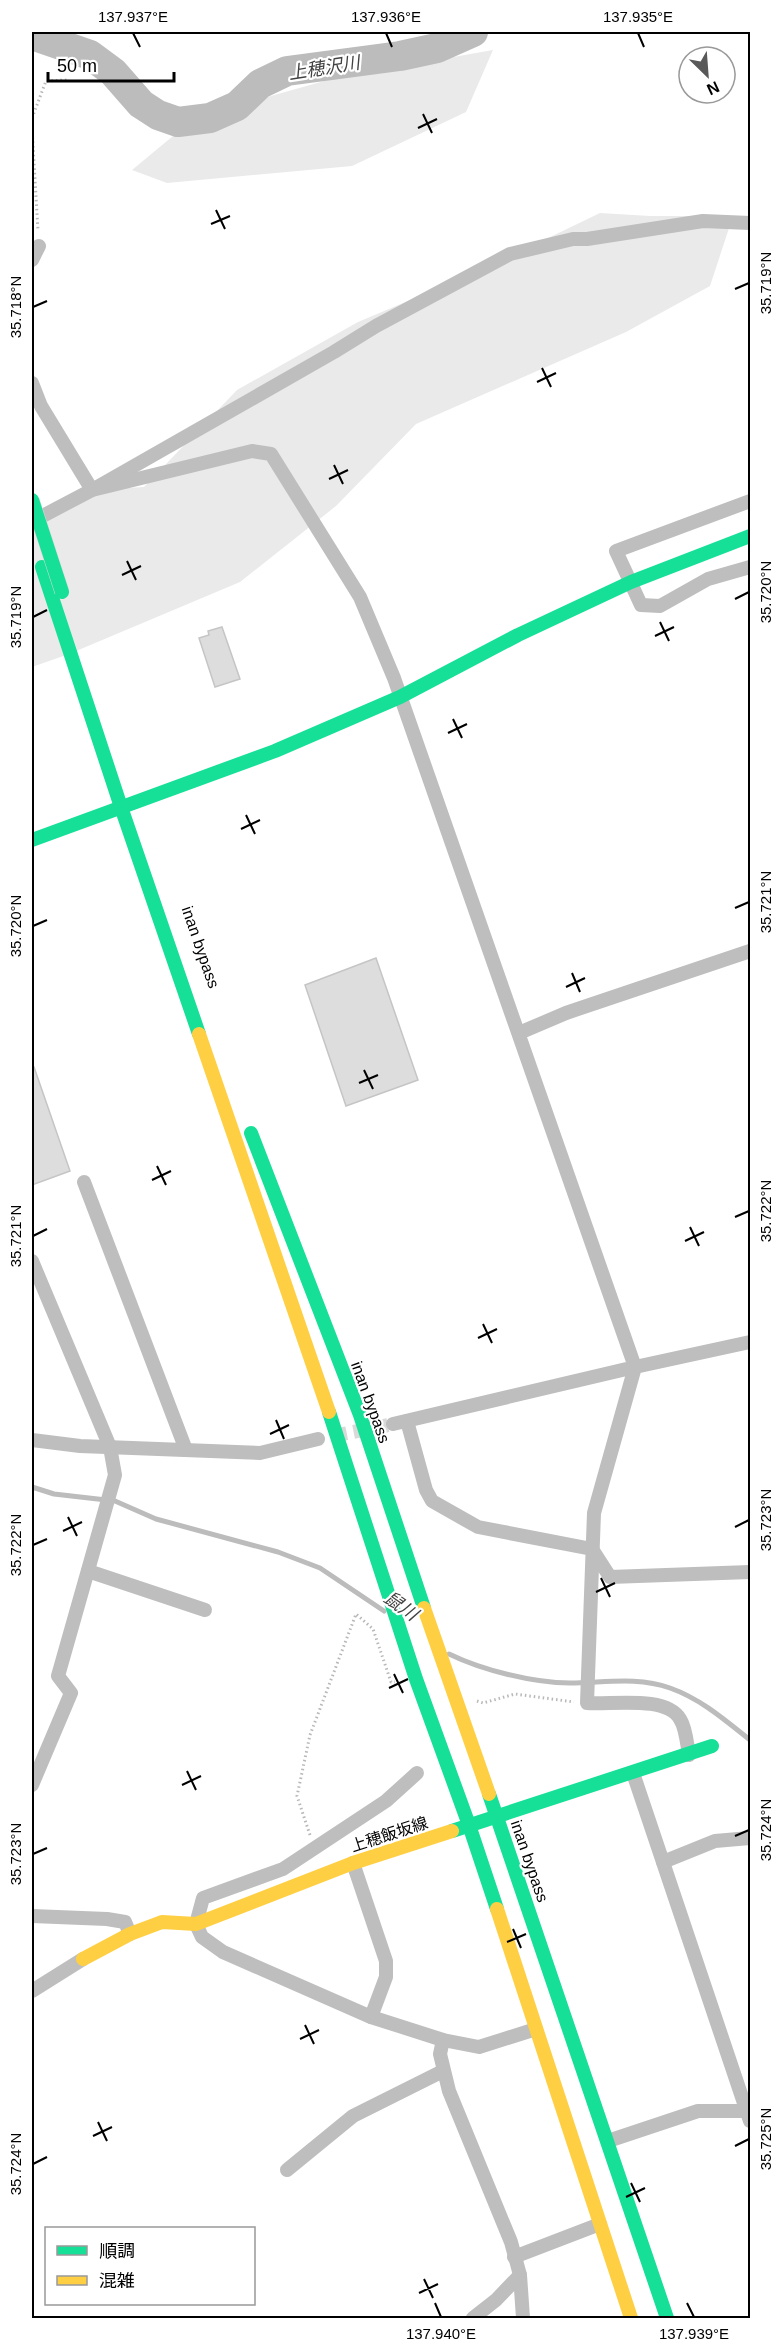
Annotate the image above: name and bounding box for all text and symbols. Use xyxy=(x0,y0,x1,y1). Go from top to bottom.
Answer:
text: 137.937°E xyxy=(98,8,168,25)
text: 137.936°E xyxy=(351,8,421,25)
text: 137.935°E xyxy=(603,8,673,25)
scale bar xyxy=(48,45,174,83)
north arrow xyxy=(677,45,737,105)
water label: 上穂沢川 xyxy=(287,52,363,84)
text: 50 m xyxy=(57,56,97,76)
text: N xyxy=(704,78,722,98)
text: 35.719°N xyxy=(757,252,774,314)
text: 35.718°N xyxy=(7,276,24,338)
text: 35.720°N xyxy=(757,561,774,623)
text: 35.719°N xyxy=(7,586,24,648)
text: 35.721°N xyxy=(757,871,774,933)
text: 35.720°N xyxy=(7,895,24,957)
street label: inan bypass xyxy=(179,904,222,990)
text: 35.722°N xyxy=(757,1180,774,1242)
text: 35.721°N xyxy=(7,1205,24,1267)
street label: inan bypass xyxy=(348,1359,393,1445)
text: 35.723°N xyxy=(757,1489,774,1551)
text: 35.722°N xyxy=(7,1514,24,1576)
water label: 鼠川 xyxy=(381,1587,423,1626)
text: 35.724°N xyxy=(757,1799,774,1861)
street label: 上穂飯坂線 xyxy=(348,1814,430,1855)
street label: inan bypass xyxy=(508,1818,551,1904)
text: 35.723°N xyxy=(7,1823,24,1885)
text: 35.725°N xyxy=(757,2108,774,2170)
text: 35.724°N xyxy=(7,2133,24,2195)
legend xyxy=(45,2227,255,2305)
text: 順調 xyxy=(99,2241,135,2261)
text: 混雑 xyxy=(99,2271,135,2291)
text: 137.940°E xyxy=(406,2325,476,2342)
text: 137.939°E xyxy=(659,2325,729,2342)

